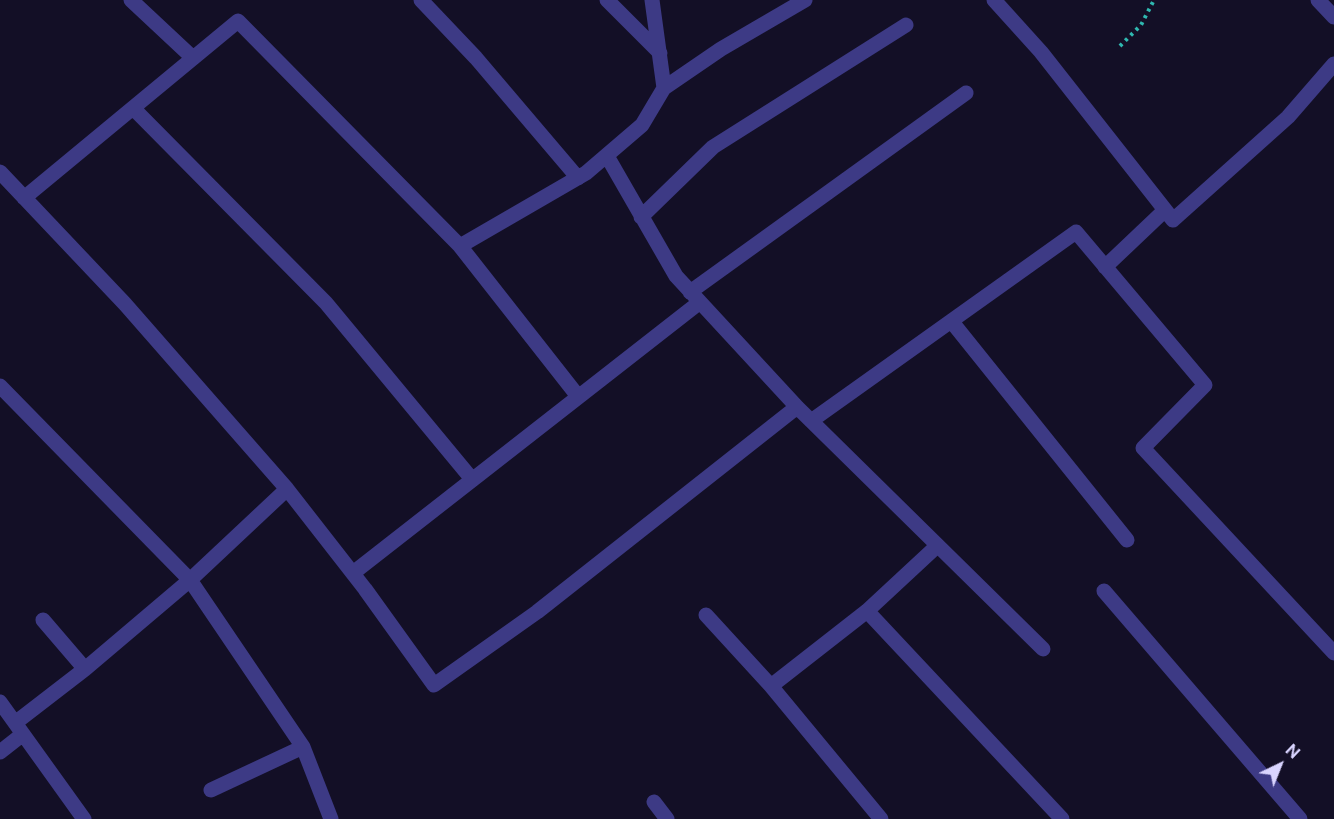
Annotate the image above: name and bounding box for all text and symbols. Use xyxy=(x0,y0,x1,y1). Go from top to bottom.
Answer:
north arrow xyxy=(1250,735,1310,795)
text: N xyxy=(1282,740,1304,763)

